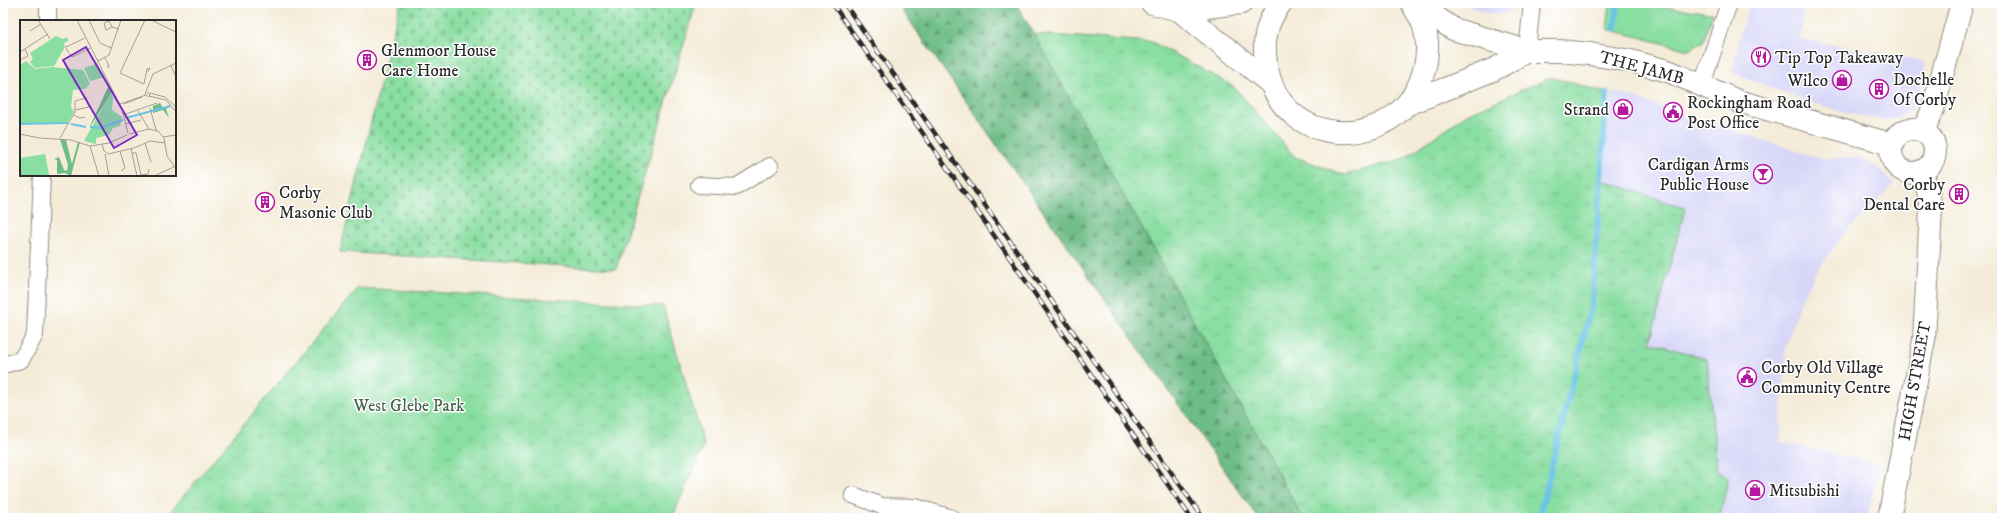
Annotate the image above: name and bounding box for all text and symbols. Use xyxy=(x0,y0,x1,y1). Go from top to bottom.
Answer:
inset map xyxy=(20,20,176,176)
place label: Glenmoor House Care Home xyxy=(381,40,496,82)
street label: THE JAMB xyxy=(1597,46,1686,90)
restaurant icon: Tip Top Takeaway xyxy=(1750,46,1772,68)
place label: Tip Top Takeaway xyxy=(1775,47,1904,69)
building icon: Glenmoor House Care Home xyxy=(356,49,378,71)
shop icon: Wilco xyxy=(1831,69,1853,91)
place label: Dochelle Of Corby xyxy=(1893,69,1957,111)
place label: Wilco xyxy=(1786,70,1828,92)
building icon: Dochelle Of Corby xyxy=(1868,78,1890,100)
place label: Rockingham Road Post Office xyxy=(1687,92,1812,134)
shop icon: Strand xyxy=(1612,98,1634,120)
place label: Strand xyxy=(1564,99,1610,121)
public building icon: Rockingham Road Post Office xyxy=(1662,101,1684,123)
place label: Cardigan Arms Public House xyxy=(1648,154,1749,196)
bar icon: Cardigan Arms Public House xyxy=(1752,163,1774,185)
place label: Corby Dental Care xyxy=(1863,174,1946,216)
place label: Corby Masonic Club xyxy=(279,182,372,224)
building icon: Corby Dental Care xyxy=(1948,183,1970,205)
building icon: Corby Masonic Club xyxy=(254,191,276,213)
street label: HIGH STREET xyxy=(1894,320,1936,443)
place label: Corby Old Village Community Centre xyxy=(1761,357,1891,399)
public building icon: Corby Old Village Community Centre xyxy=(1736,366,1758,388)
park label: West Glebe Park xyxy=(353,395,465,417)
shop icon: Mitsubishi xyxy=(1744,479,1766,501)
place label: Mitsubishi xyxy=(1769,480,1840,502)

